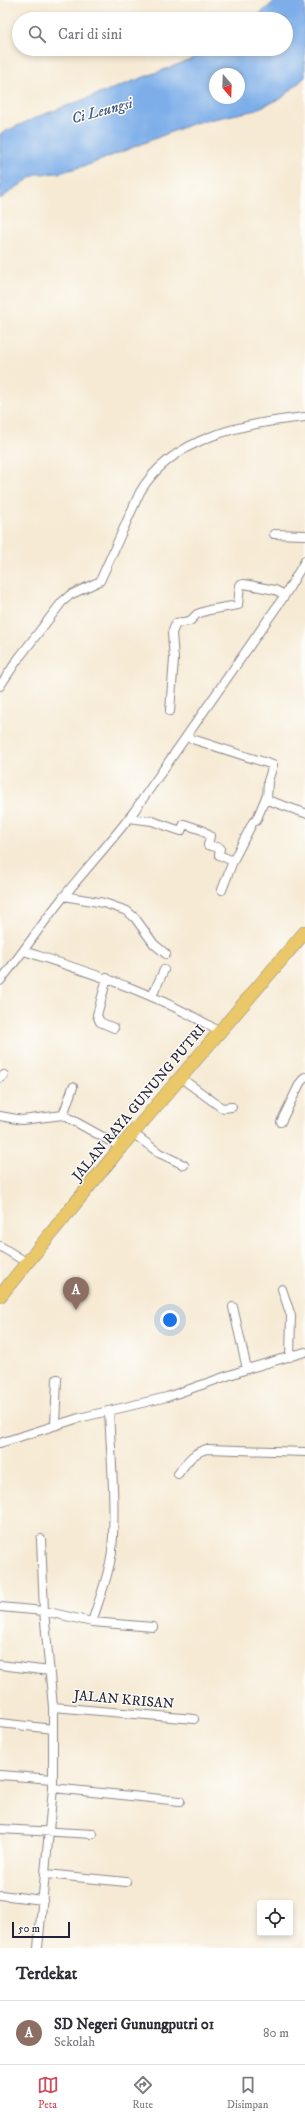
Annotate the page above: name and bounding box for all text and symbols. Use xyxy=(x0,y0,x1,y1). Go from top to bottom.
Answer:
search box xyxy=(12,12,293,56)
icon: search xyxy=(26,23,48,45)
text: Cari di sini xyxy=(58,25,122,44)
north arrow xyxy=(209,68,245,104)
water label: Ci Leungsi xyxy=(69,93,136,128)
street label: JALAN RAYA GUNUNG PUTRI xyxy=(67,1021,210,1186)
pin: A xyxy=(63,1277,89,1310)
your location xyxy=(160,1310,180,1330)
street label: JALAN KRISAN xyxy=(71,1686,175,1713)
map controls xyxy=(257,1900,293,1936)
button: locate xyxy=(257,1900,293,1936)
scale bar xyxy=(12,1920,70,1939)
text: 50 m xyxy=(18,1922,40,1936)
text: Terdekat xyxy=(16,1963,77,1985)
text: SD Negeri Gunungputri 01 xyxy=(54,2015,214,2034)
text: A xyxy=(25,2025,33,2041)
text: 80 m xyxy=(263,2025,289,2041)
text: Sekolah xyxy=(54,2034,95,2050)
tab: Peta xyxy=(37,2074,59,2112)
tab: Rute xyxy=(132,2074,154,2112)
tab: Disimpan xyxy=(227,2074,268,2112)

